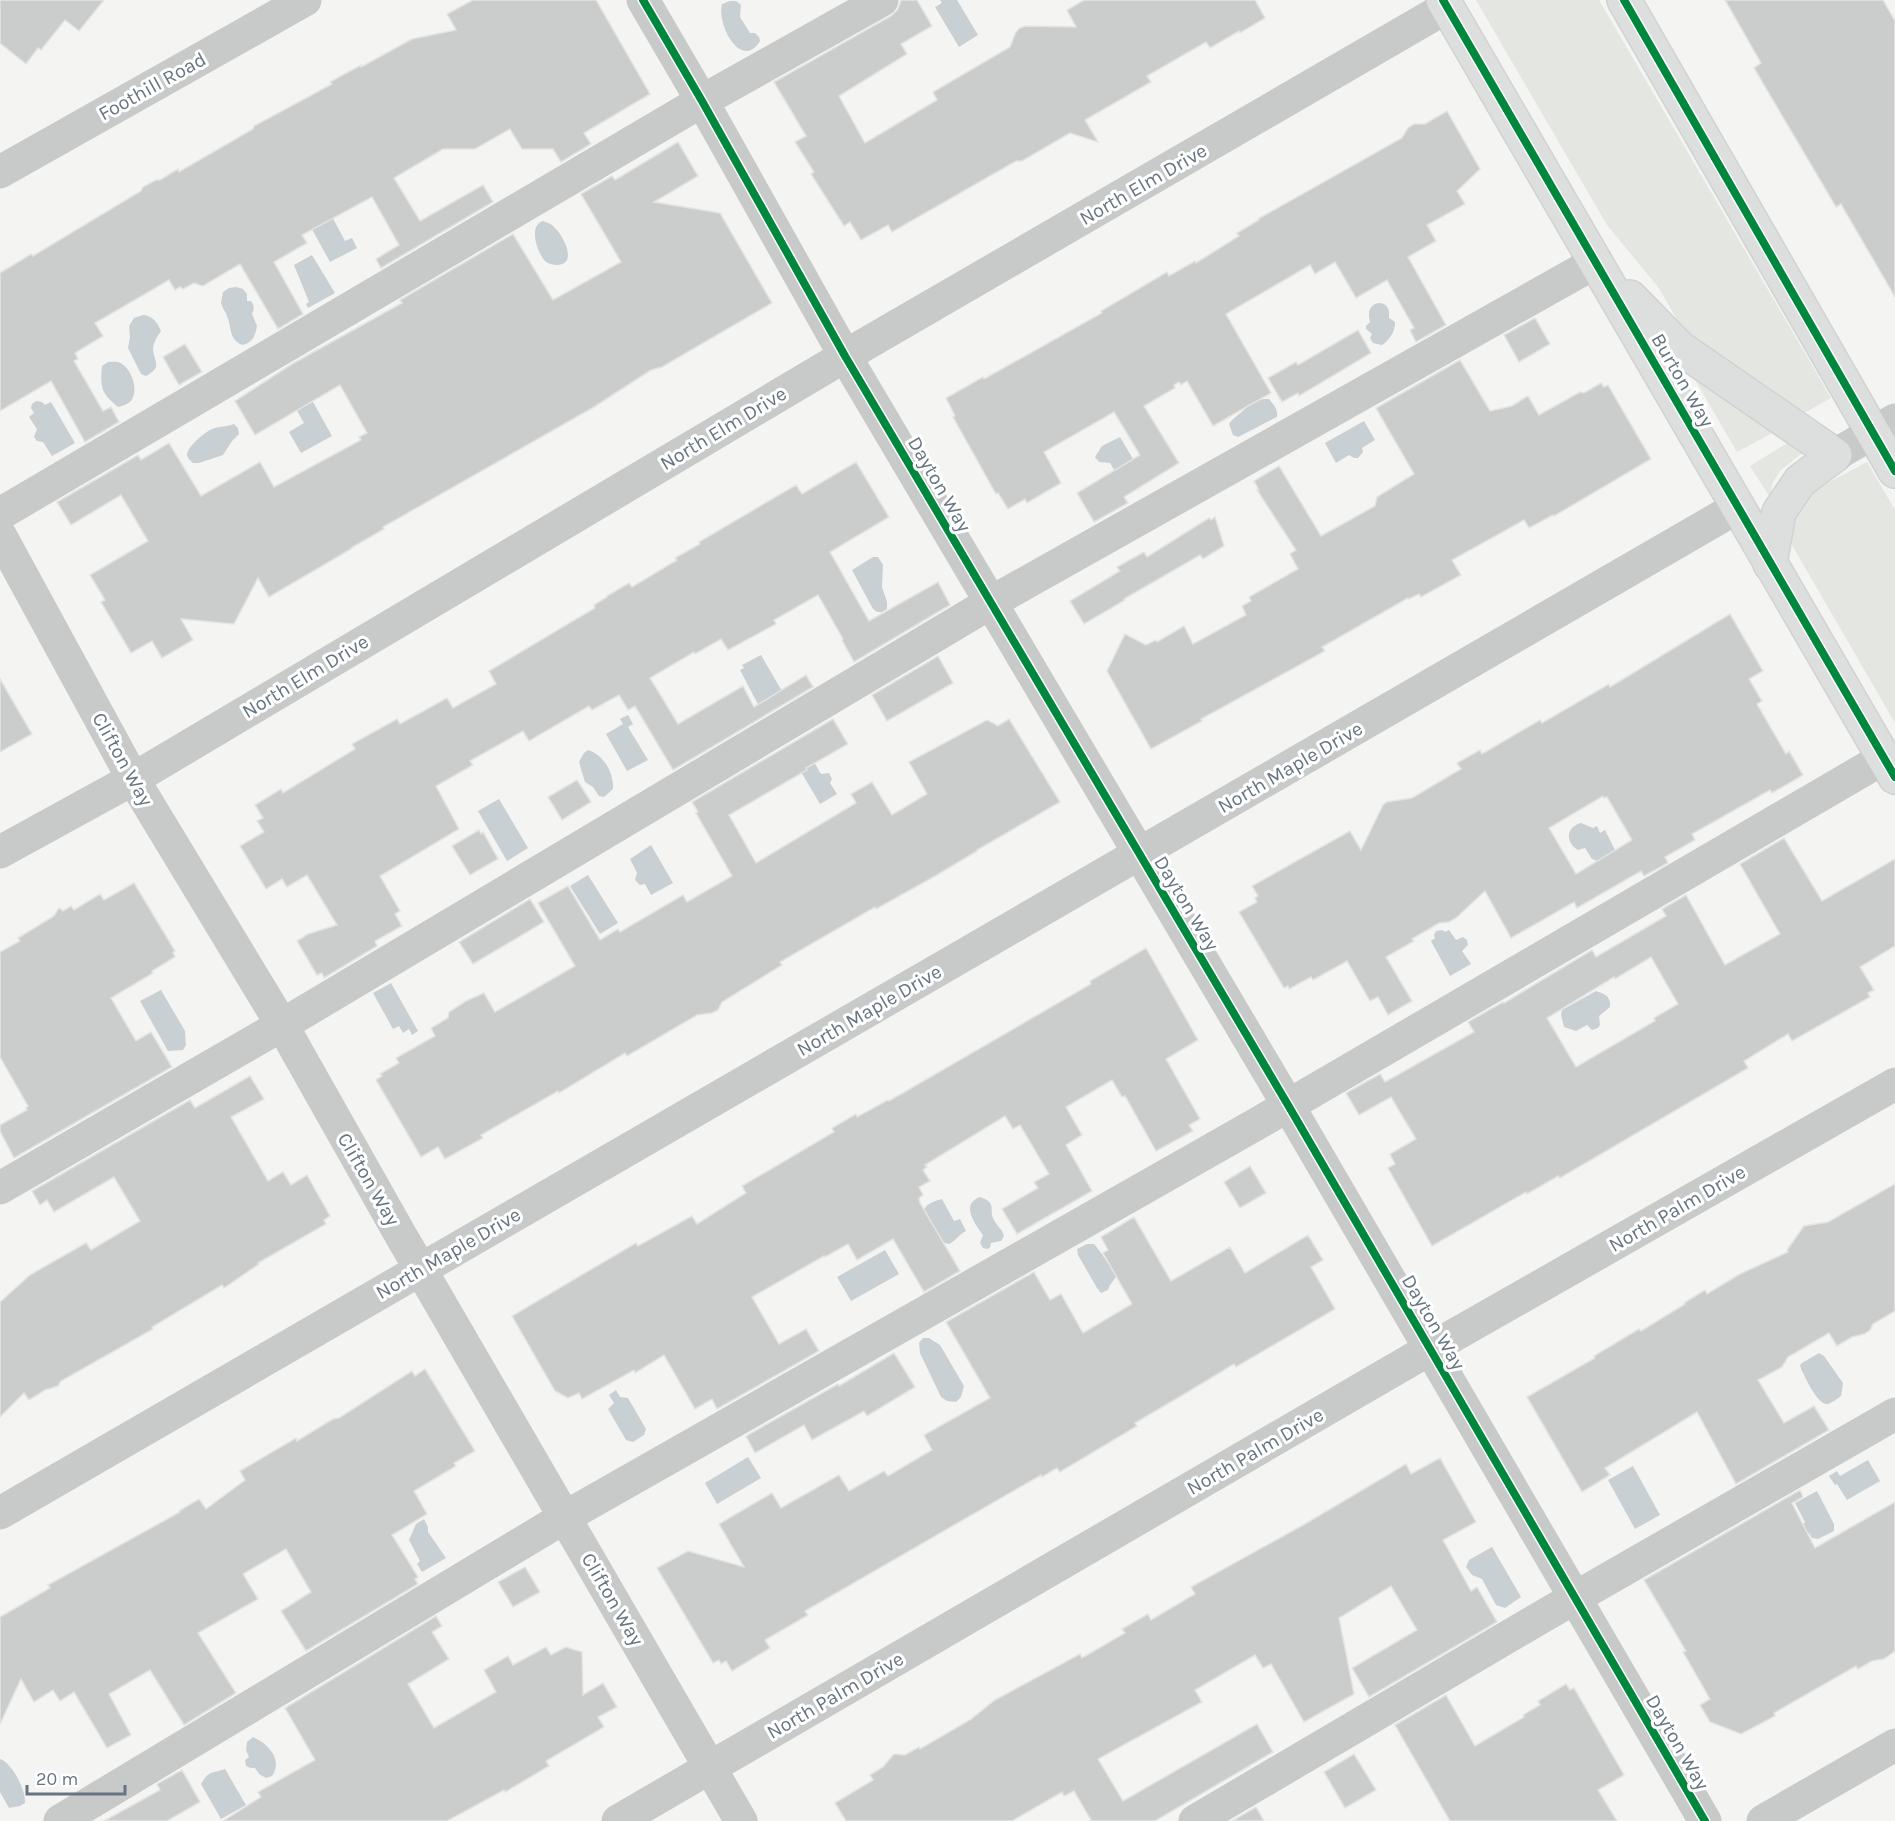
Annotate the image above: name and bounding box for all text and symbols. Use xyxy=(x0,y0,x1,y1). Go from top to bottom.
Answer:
street label: Foothill Road xyxy=(94,47,210,125)
street label: North Elm Drive xyxy=(1075,139,1211,230)
street label: Burton Way xyxy=(1646,329,1719,431)
street label: North Elm Drive xyxy=(656,382,791,475)
street label: Dayton Way xyxy=(903,432,976,536)
street label: North Elm Drive xyxy=(238,630,373,723)
street label: Clifton Way xyxy=(87,708,158,810)
street label: North Maple Drive xyxy=(1214,717,1367,818)
street label: Dayton Way xyxy=(1149,852,1224,955)
street label: North Maple Drive xyxy=(793,960,946,1061)
street label: Clifton Way xyxy=(333,1129,404,1230)
street label: North Palm Drive xyxy=(1605,1160,1750,1257)
street label: North Maple Drive xyxy=(372,1203,525,1304)
street label: Dayton Way xyxy=(1397,1270,1470,1374)
street label: North Palm Drive xyxy=(1183,1403,1328,1500)
street label: Clifton Way xyxy=(577,1549,648,1650)
street label: North Palm Drive xyxy=(763,1647,908,1744)
street label: Dayton Way xyxy=(1641,1690,1714,1794)
scale bar xyxy=(27,1758,124,1796)
text: 20 m xyxy=(36,1768,78,1790)

